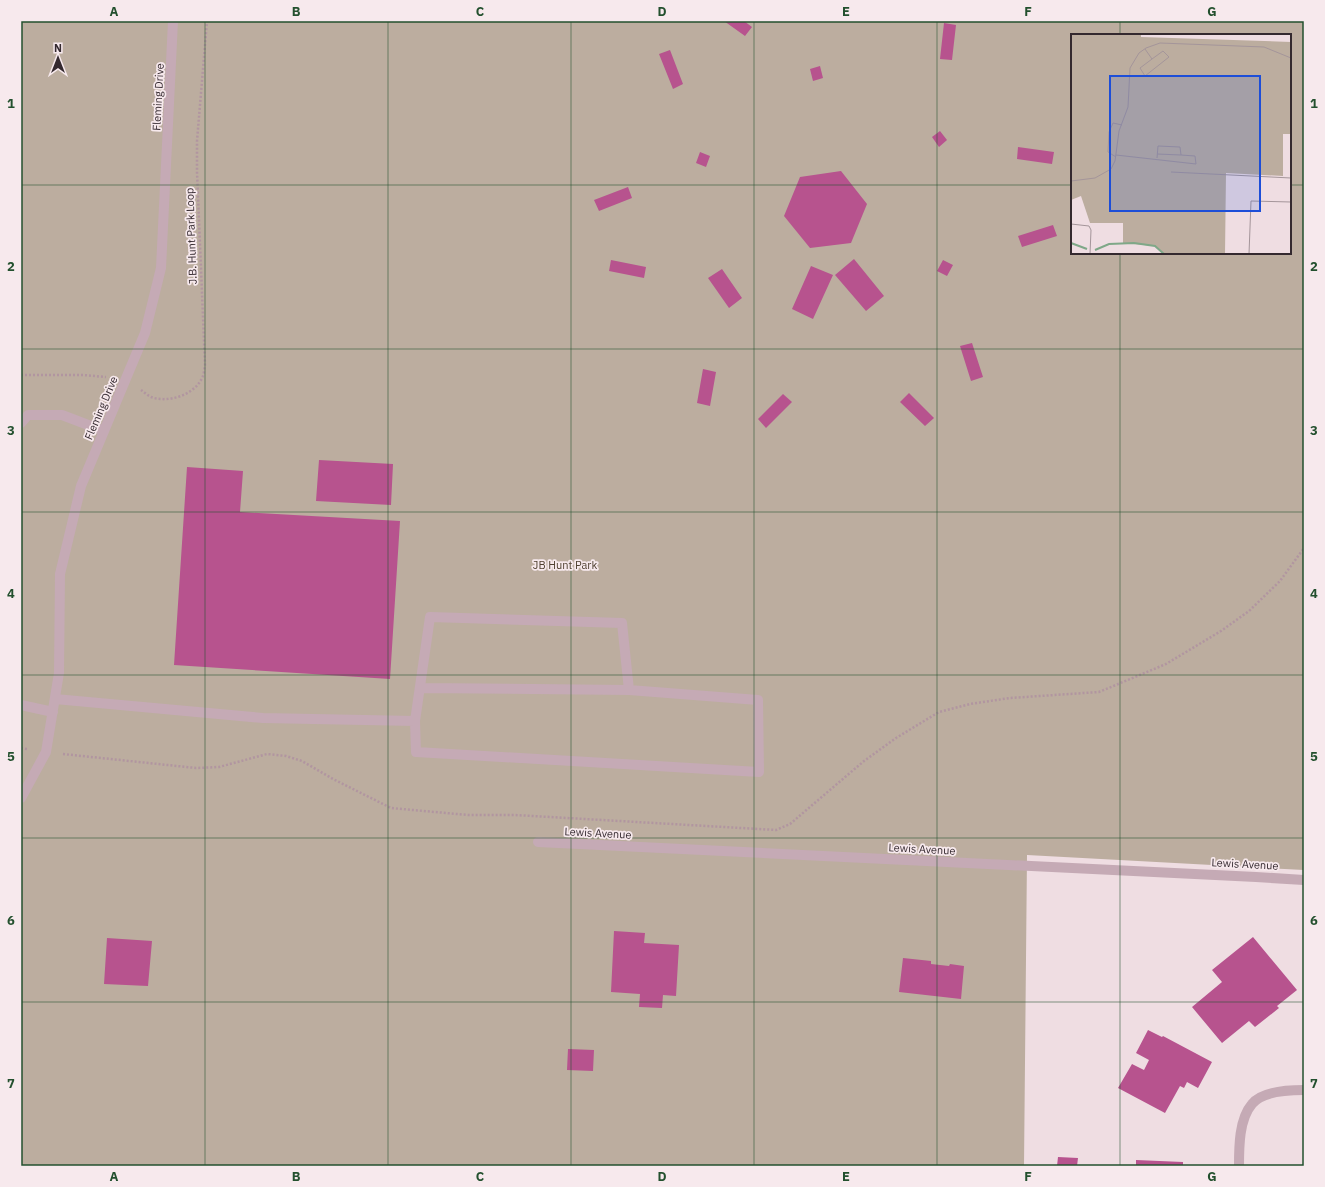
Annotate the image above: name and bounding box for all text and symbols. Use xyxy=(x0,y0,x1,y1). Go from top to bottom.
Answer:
text: A xyxy=(110,3,119,20)
text: B xyxy=(292,3,301,20)
text: C xyxy=(476,3,485,20)
text: D xyxy=(657,3,667,20)
text: E xyxy=(842,3,850,20)
text: F xyxy=(1024,3,1032,20)
text: G xyxy=(1207,3,1217,20)
inset map xyxy=(1071,34,1291,254)
north arrow xyxy=(38,38,78,78)
text: N xyxy=(54,41,62,55)
street label: Fleming Drive xyxy=(149,63,167,131)
text: 1 xyxy=(7,95,15,112)
text: 1 xyxy=(1310,95,1318,112)
street label: J.B. Hunt Park Loop xyxy=(182,187,200,285)
text: 2 xyxy=(7,258,15,275)
text: 2 xyxy=(1310,258,1318,275)
street label: Fleming Drive xyxy=(81,374,121,442)
text: 3 xyxy=(7,422,15,439)
text: 3 xyxy=(1310,422,1318,439)
park label: JB Hunt Park xyxy=(533,558,597,572)
text: 4 xyxy=(7,585,15,602)
text: 4 xyxy=(1310,585,1318,602)
text: 5 xyxy=(7,748,15,765)
text: 5 xyxy=(1310,748,1318,765)
street label: Lewis Avenue xyxy=(564,824,632,842)
street label: Lewis Avenue xyxy=(888,840,956,858)
street label: Lewis Avenue xyxy=(1211,855,1279,873)
text: 6 xyxy=(7,912,15,929)
text: 6 xyxy=(1310,912,1318,929)
text: 7 xyxy=(7,1075,15,1092)
text: 7 xyxy=(1310,1075,1318,1092)
text: A xyxy=(110,1168,119,1185)
text: B xyxy=(292,1168,301,1185)
text: C xyxy=(476,1168,485,1185)
text: D xyxy=(657,1168,667,1185)
text: E xyxy=(842,1168,850,1185)
text: F xyxy=(1024,1168,1032,1185)
text: G xyxy=(1207,1168,1217,1185)

